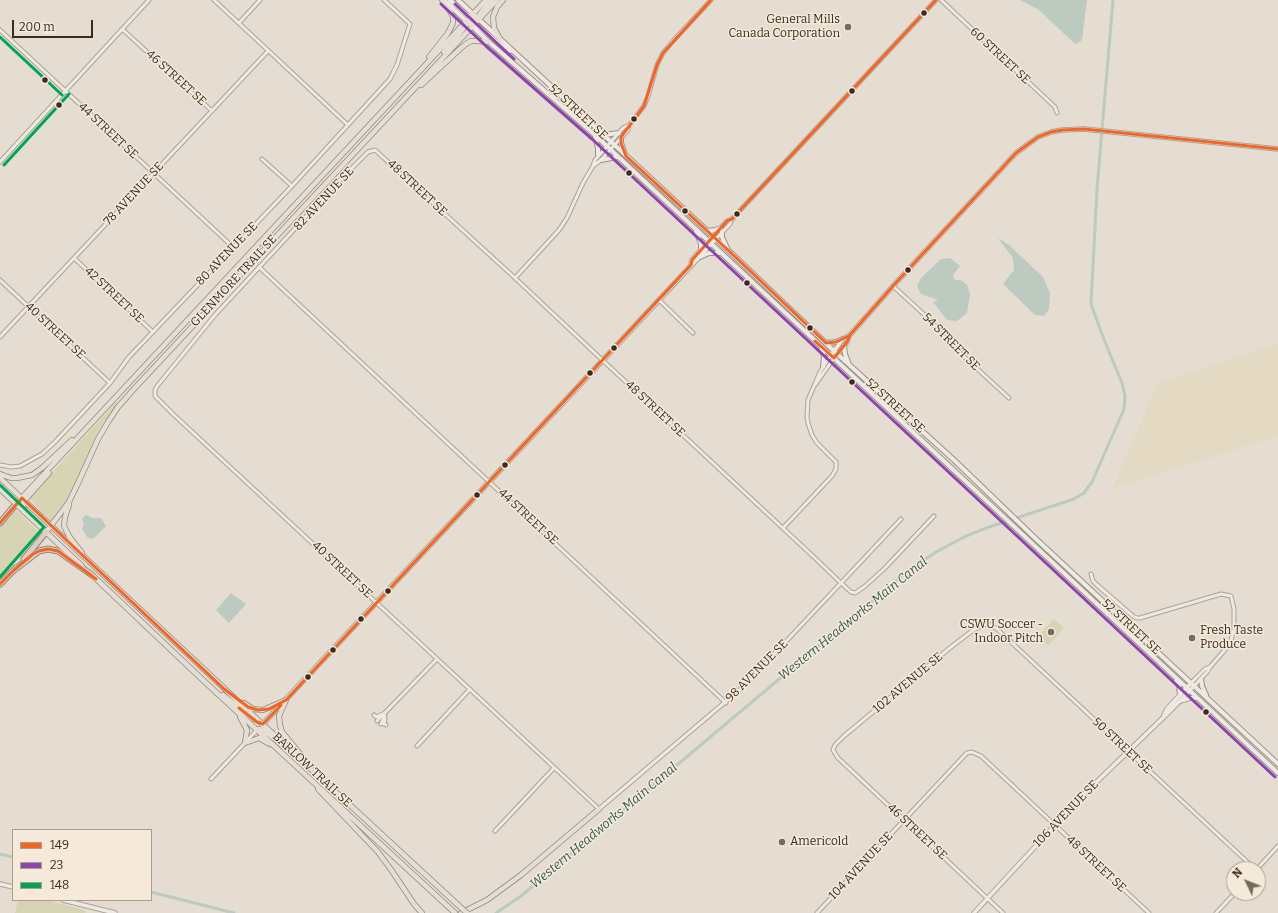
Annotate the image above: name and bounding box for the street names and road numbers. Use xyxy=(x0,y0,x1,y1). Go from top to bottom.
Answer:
street label: 60 STREET SE xyxy=(967,25,1033,87)
street label: 46 STREET SE xyxy=(143,47,209,109)
street label: 52 STREET SE xyxy=(546,81,610,143)
street label: 44 STREET SE xyxy=(75,100,141,162)
street label: 48 STREET SE xyxy=(384,157,450,219)
street label: 78 AVENUE SE xyxy=(101,159,167,229)
street label: 82 AVENUE SE xyxy=(291,164,357,234)
street label: 80 AVENUE SE xyxy=(193,219,261,289)
street label: GLENMORE TRAIL SE xyxy=(188,232,280,330)
street label: 42 STREET SE xyxy=(81,264,147,326)
street label: 40 STREET SE xyxy=(22,300,88,362)
street label: 54 STREET SE xyxy=(919,310,983,374)
street label: 52 STREET SE xyxy=(862,376,928,436)
street label: 48 STREET SE xyxy=(622,378,688,440)
street label: 44 STREET SE xyxy=(495,486,561,548)
street label: 40 STREET SE xyxy=(309,539,375,601)
street label: 52 STREET SE xyxy=(1099,596,1163,658)
street label: 98 AVENUE SE xyxy=(723,637,791,705)
street label: 102 AVENUE SE xyxy=(870,650,946,716)
street label: 50 STREET SE xyxy=(1089,715,1155,777)
street label: BARLOW TRAIL SE xyxy=(269,730,355,810)
street label: 106 AVENUE SE xyxy=(1030,778,1102,850)
street label: 46 STREET SE xyxy=(884,801,950,863)
street label: 104 AVENUE SE xyxy=(826,829,896,903)
street label: 48 STREET SE xyxy=(1063,833,1129,895)

